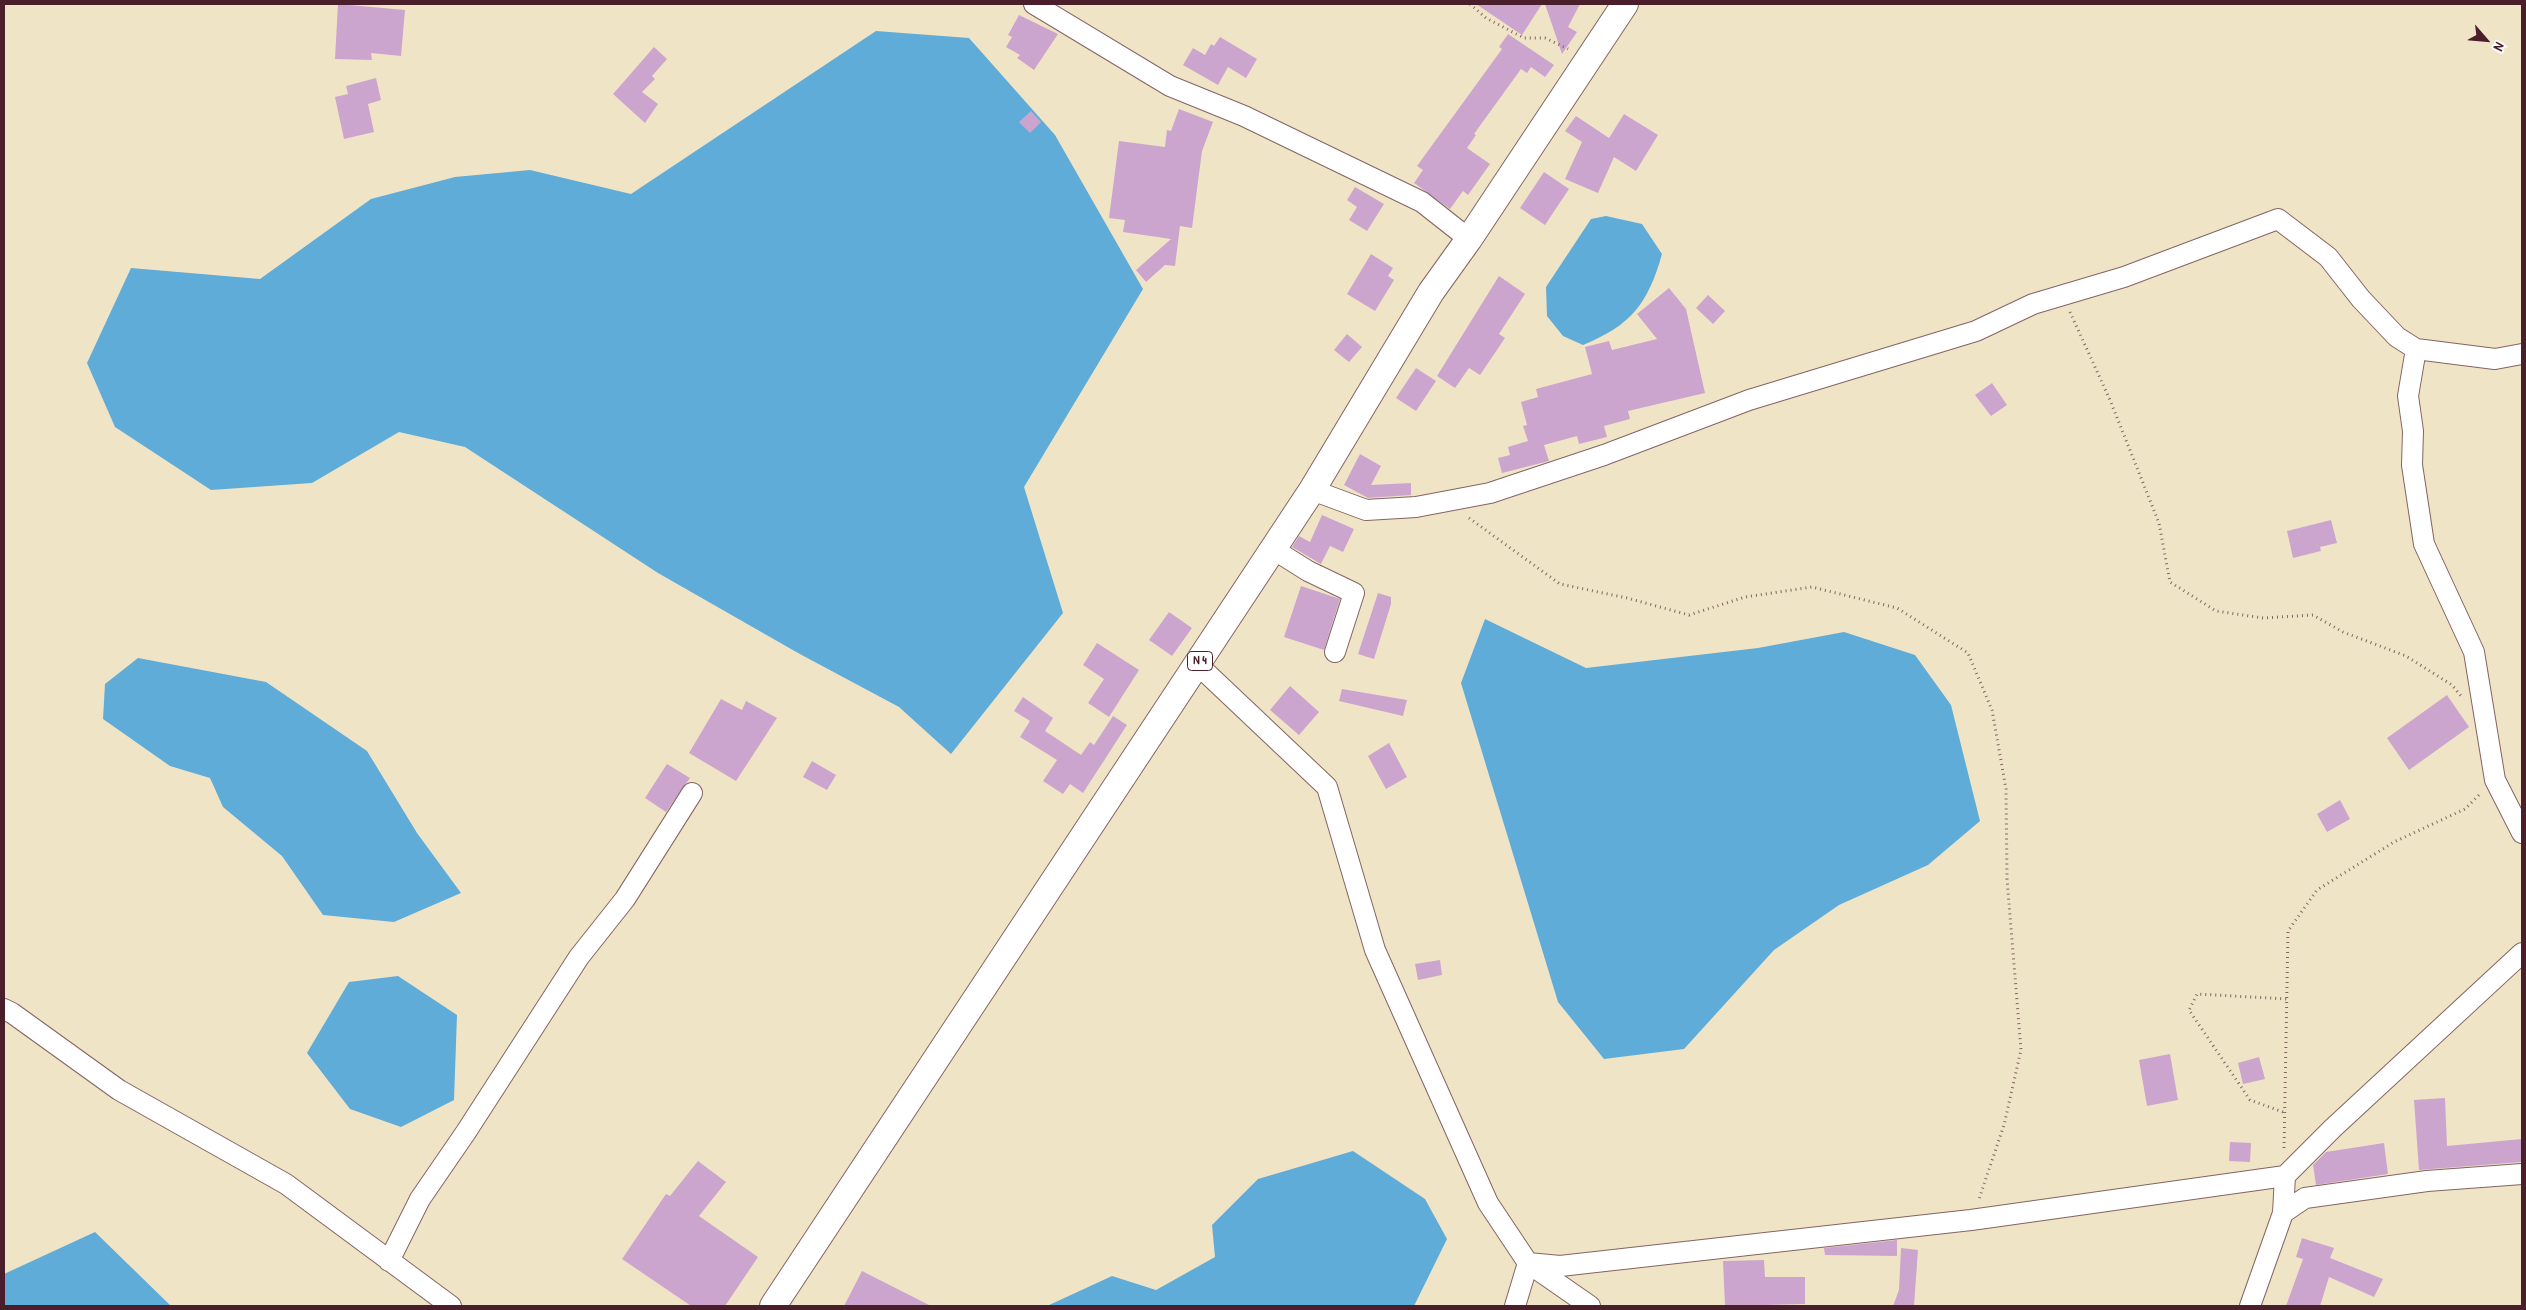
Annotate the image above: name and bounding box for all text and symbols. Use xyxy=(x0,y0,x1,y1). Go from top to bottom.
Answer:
north arrow xyxy=(2461,15,2511,65)
text: N xyxy=(2490,39,2510,55)
road number: N 4 xyxy=(1188,651,1212,670)

